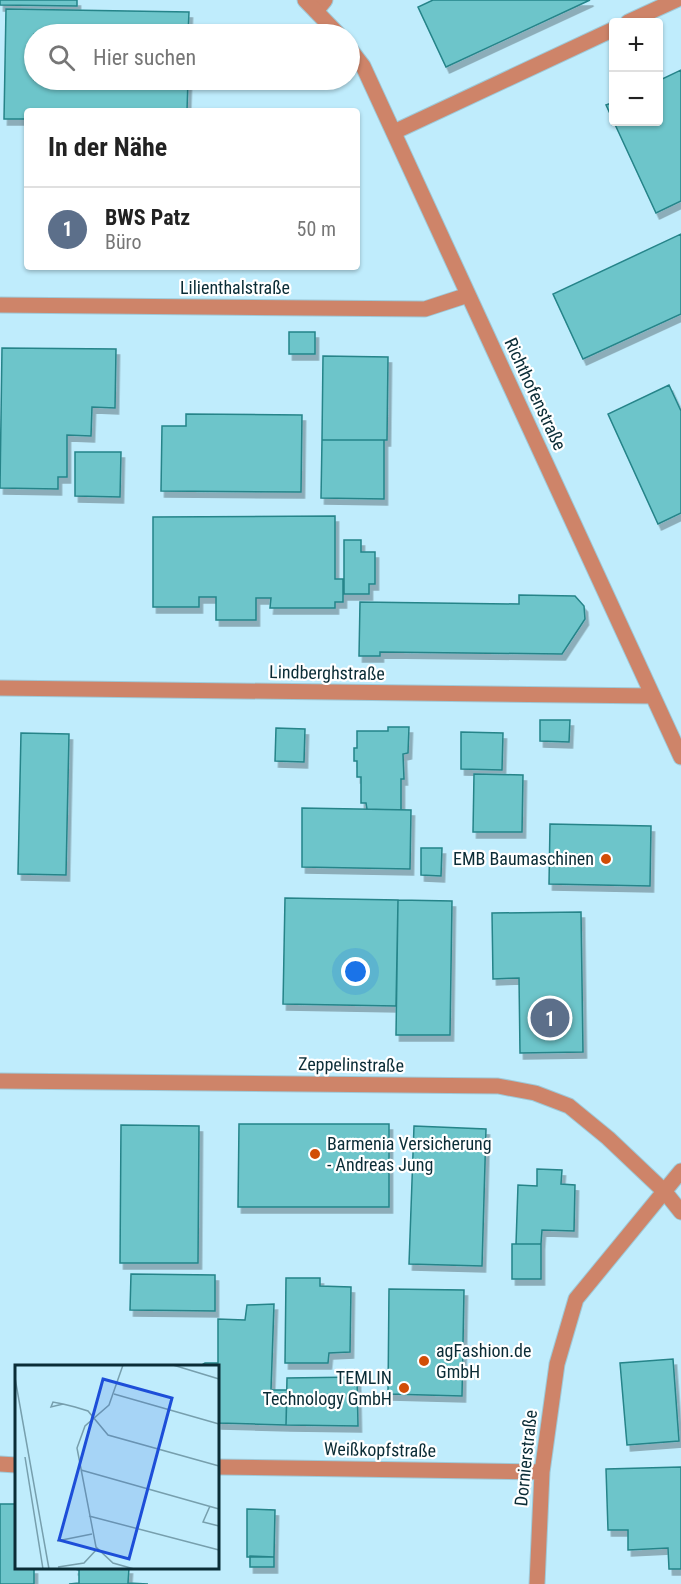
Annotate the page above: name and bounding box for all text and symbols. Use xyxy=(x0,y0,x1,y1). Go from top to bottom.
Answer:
map controls xyxy=(609,18,663,126)
button: + xyxy=(609,18,663,72)
search box xyxy=(24,24,360,90)
icon: search xyxy=(45,41,78,74)
text: Hier suchen xyxy=(93,45,196,70)
button: − xyxy=(609,72,663,126)
text: In der Nähe xyxy=(48,132,167,162)
text: BWS Patz xyxy=(105,205,190,230)
text: 1 xyxy=(62,217,73,241)
text: 50 m xyxy=(297,217,336,241)
text: Büro xyxy=(105,230,142,254)
street label: Lilienthalstraße xyxy=(180,277,290,298)
street label: Richthofenstraße xyxy=(500,334,571,453)
street label: Lindberghstraße xyxy=(269,661,385,684)
place label: EMB Baumaschinen xyxy=(453,848,594,869)
marker: EMB Baumaschinen xyxy=(599,852,613,866)
your location xyxy=(341,957,370,986)
pin: 1 xyxy=(530,996,570,1040)
street label: Zeppelinstraße xyxy=(298,1053,404,1076)
place label: Barmenia Versicherung - Andreas Jung xyxy=(327,1133,492,1175)
marker: Barmenia Versicherung - Andreas Jung xyxy=(308,1147,322,1161)
place label: agFashion.de GmbH xyxy=(436,1340,531,1382)
marker: agFashion.de GmbH xyxy=(417,1354,431,1368)
inset map xyxy=(15,1365,219,1569)
place label: TEMLIN Technology GmbH xyxy=(262,1367,392,1409)
marker: TEMLIN Technology GmbH xyxy=(397,1381,411,1395)
street label: Dornierstraße xyxy=(510,1409,541,1507)
street label: Weißkopfstraße xyxy=(324,1438,436,1461)

